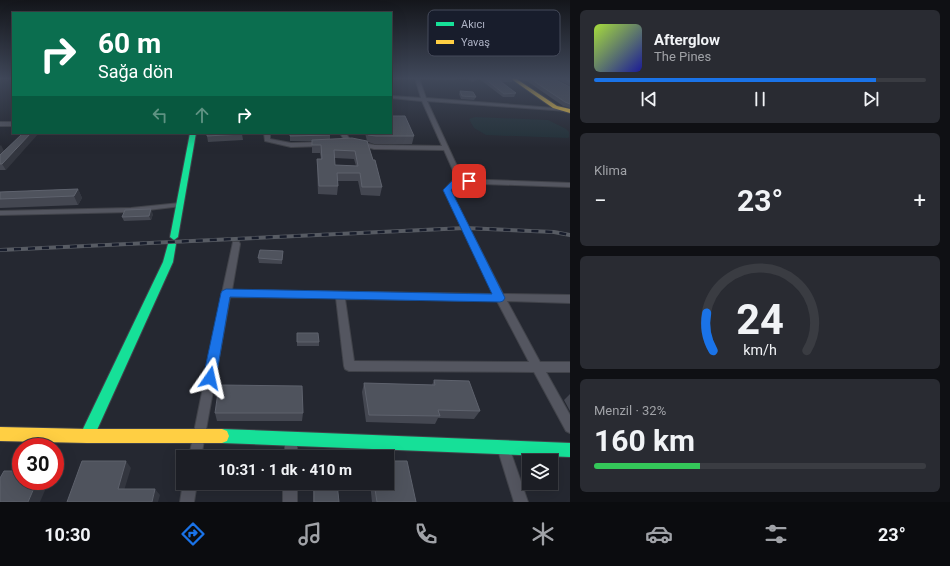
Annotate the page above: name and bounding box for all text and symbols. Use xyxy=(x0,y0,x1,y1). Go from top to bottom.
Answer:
legend xyxy=(428,10,560,56)
text: Akıcı xyxy=(461,18,485,31)
text: 60 m xyxy=(98,27,161,60)
icon: right xyxy=(32,28,84,80)
text: Afterglow xyxy=(654,31,720,49)
text: Yavaş xyxy=(461,36,490,49)
text: The Pines xyxy=(654,49,711,64)
text: Sağa dön xyxy=(98,61,173,82)
icon: previous xyxy=(638,88,660,110)
icon: pause xyxy=(749,88,771,110)
icon: next xyxy=(860,88,882,110)
icon: left xyxy=(149,104,171,126)
icon: ahead xyxy=(191,104,213,126)
icon: right xyxy=(233,104,255,126)
text: Klima xyxy=(594,163,627,178)
pin xyxy=(452,164,486,198)
icon: arrive xyxy=(458,170,480,192)
text: 23° xyxy=(737,183,783,218)
text: − xyxy=(594,188,607,213)
text: + xyxy=(914,188,926,213)
text: 24 xyxy=(736,294,784,343)
text: km/h xyxy=(743,341,777,357)
position arrow xyxy=(189,357,231,399)
text: Menzil · 32% xyxy=(594,403,666,418)
text: 160 km xyxy=(594,423,695,458)
speed limit sign: 30 xyxy=(12,438,64,490)
map controls xyxy=(522,454,558,490)
button: layers xyxy=(522,454,558,490)
text: 10:31 · 1 dk · 410 m xyxy=(218,461,352,479)
icon: directions xyxy=(179,520,207,548)
icon: music xyxy=(296,520,324,548)
icon: phone xyxy=(412,520,440,548)
icon: climate xyxy=(529,520,557,548)
icon: car xyxy=(645,520,673,548)
icon: filters xyxy=(762,520,790,548)
text: 10:30 xyxy=(44,524,91,545)
text: 23° xyxy=(878,524,906,545)

